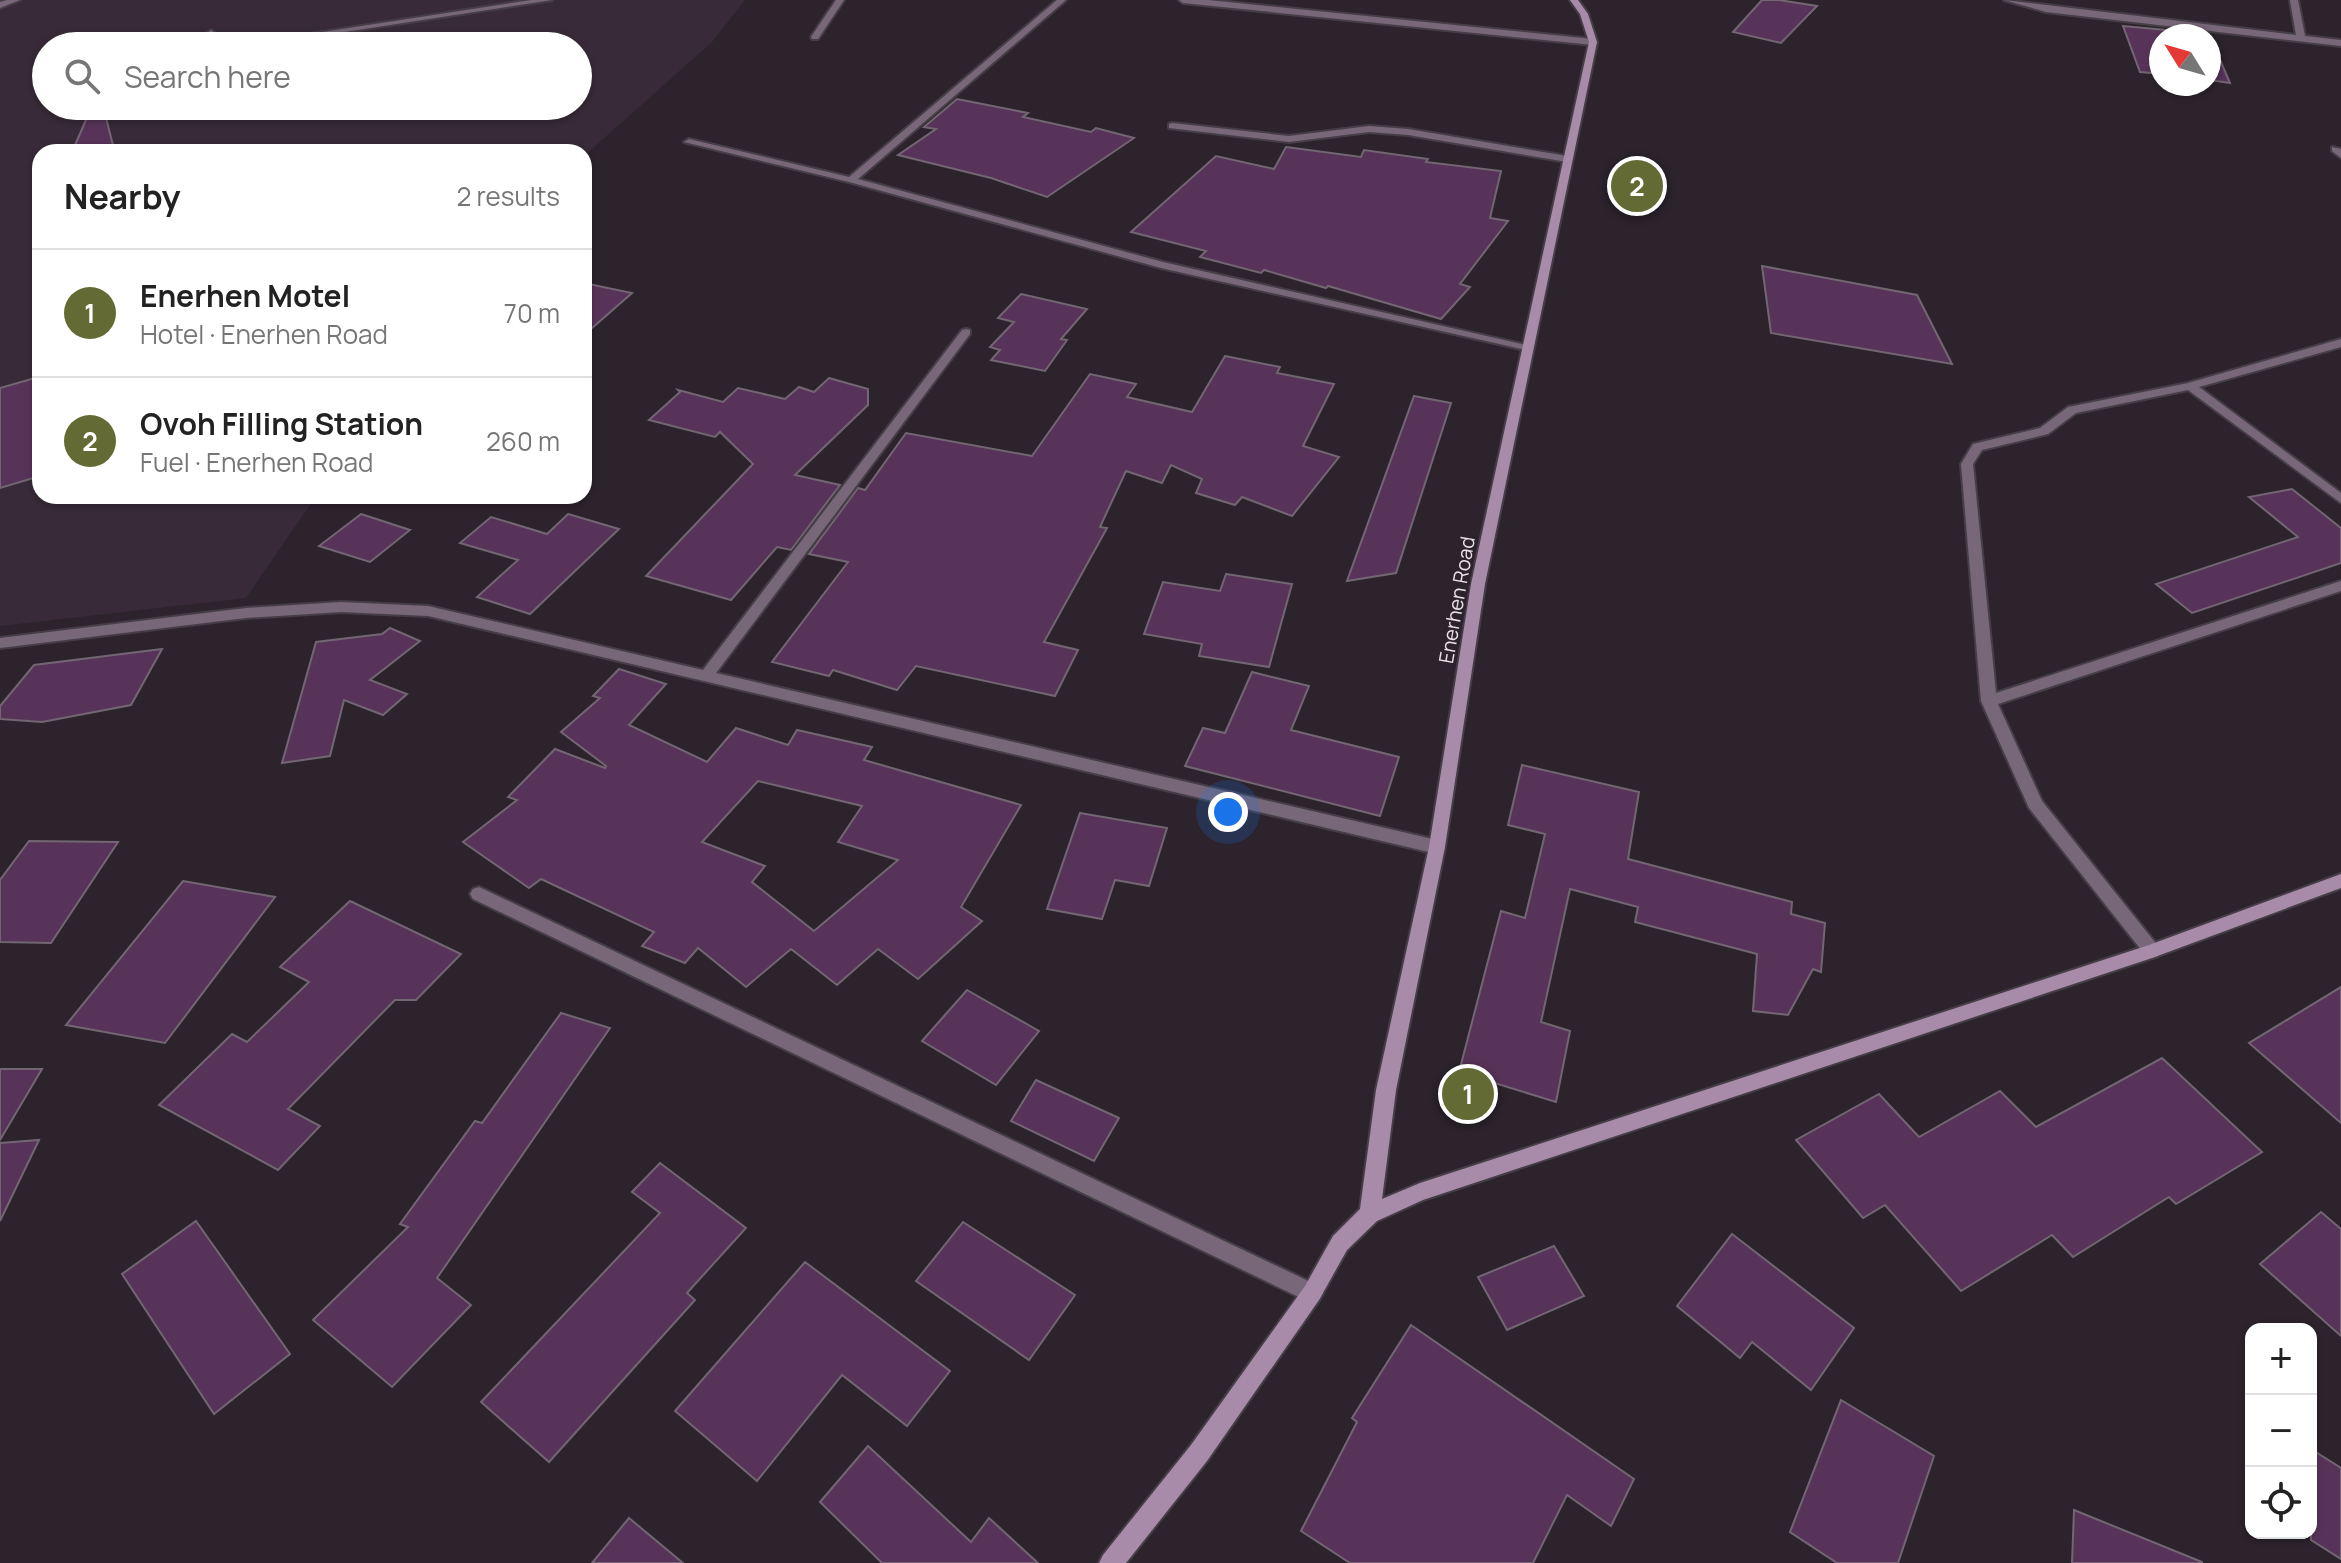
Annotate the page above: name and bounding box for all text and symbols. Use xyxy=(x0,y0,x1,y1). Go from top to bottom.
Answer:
north arrow xyxy=(2149,24,2221,96)
search box xyxy=(32,32,592,120)
icon: search xyxy=(60,54,104,98)
text: Search here xyxy=(124,56,291,97)
pin: 2 xyxy=(1611,156,1663,216)
text: Nearby xyxy=(64,173,180,219)
text: 2 results xyxy=(456,178,560,214)
text: Enerhen Motel xyxy=(140,275,350,316)
text: 1 xyxy=(84,295,96,331)
text: 70 m xyxy=(504,295,560,331)
text: Hotel · Enerhen Road xyxy=(140,316,388,352)
text: Ovoh Filling Station xyxy=(140,403,423,444)
text: 2 xyxy=(82,423,98,459)
text: 260 m xyxy=(486,423,560,459)
text: Fuel · Enerhen Road xyxy=(140,444,373,480)
street label: Enerhen Road xyxy=(1432,534,1481,666)
your location xyxy=(1208,792,1248,832)
pin: 1 xyxy=(1442,1064,1494,1124)
map controls xyxy=(2245,1323,2317,1539)
button: + xyxy=(2245,1323,2317,1395)
button: − xyxy=(2245,1395,2317,1467)
button: locate xyxy=(2245,1467,2317,1539)

